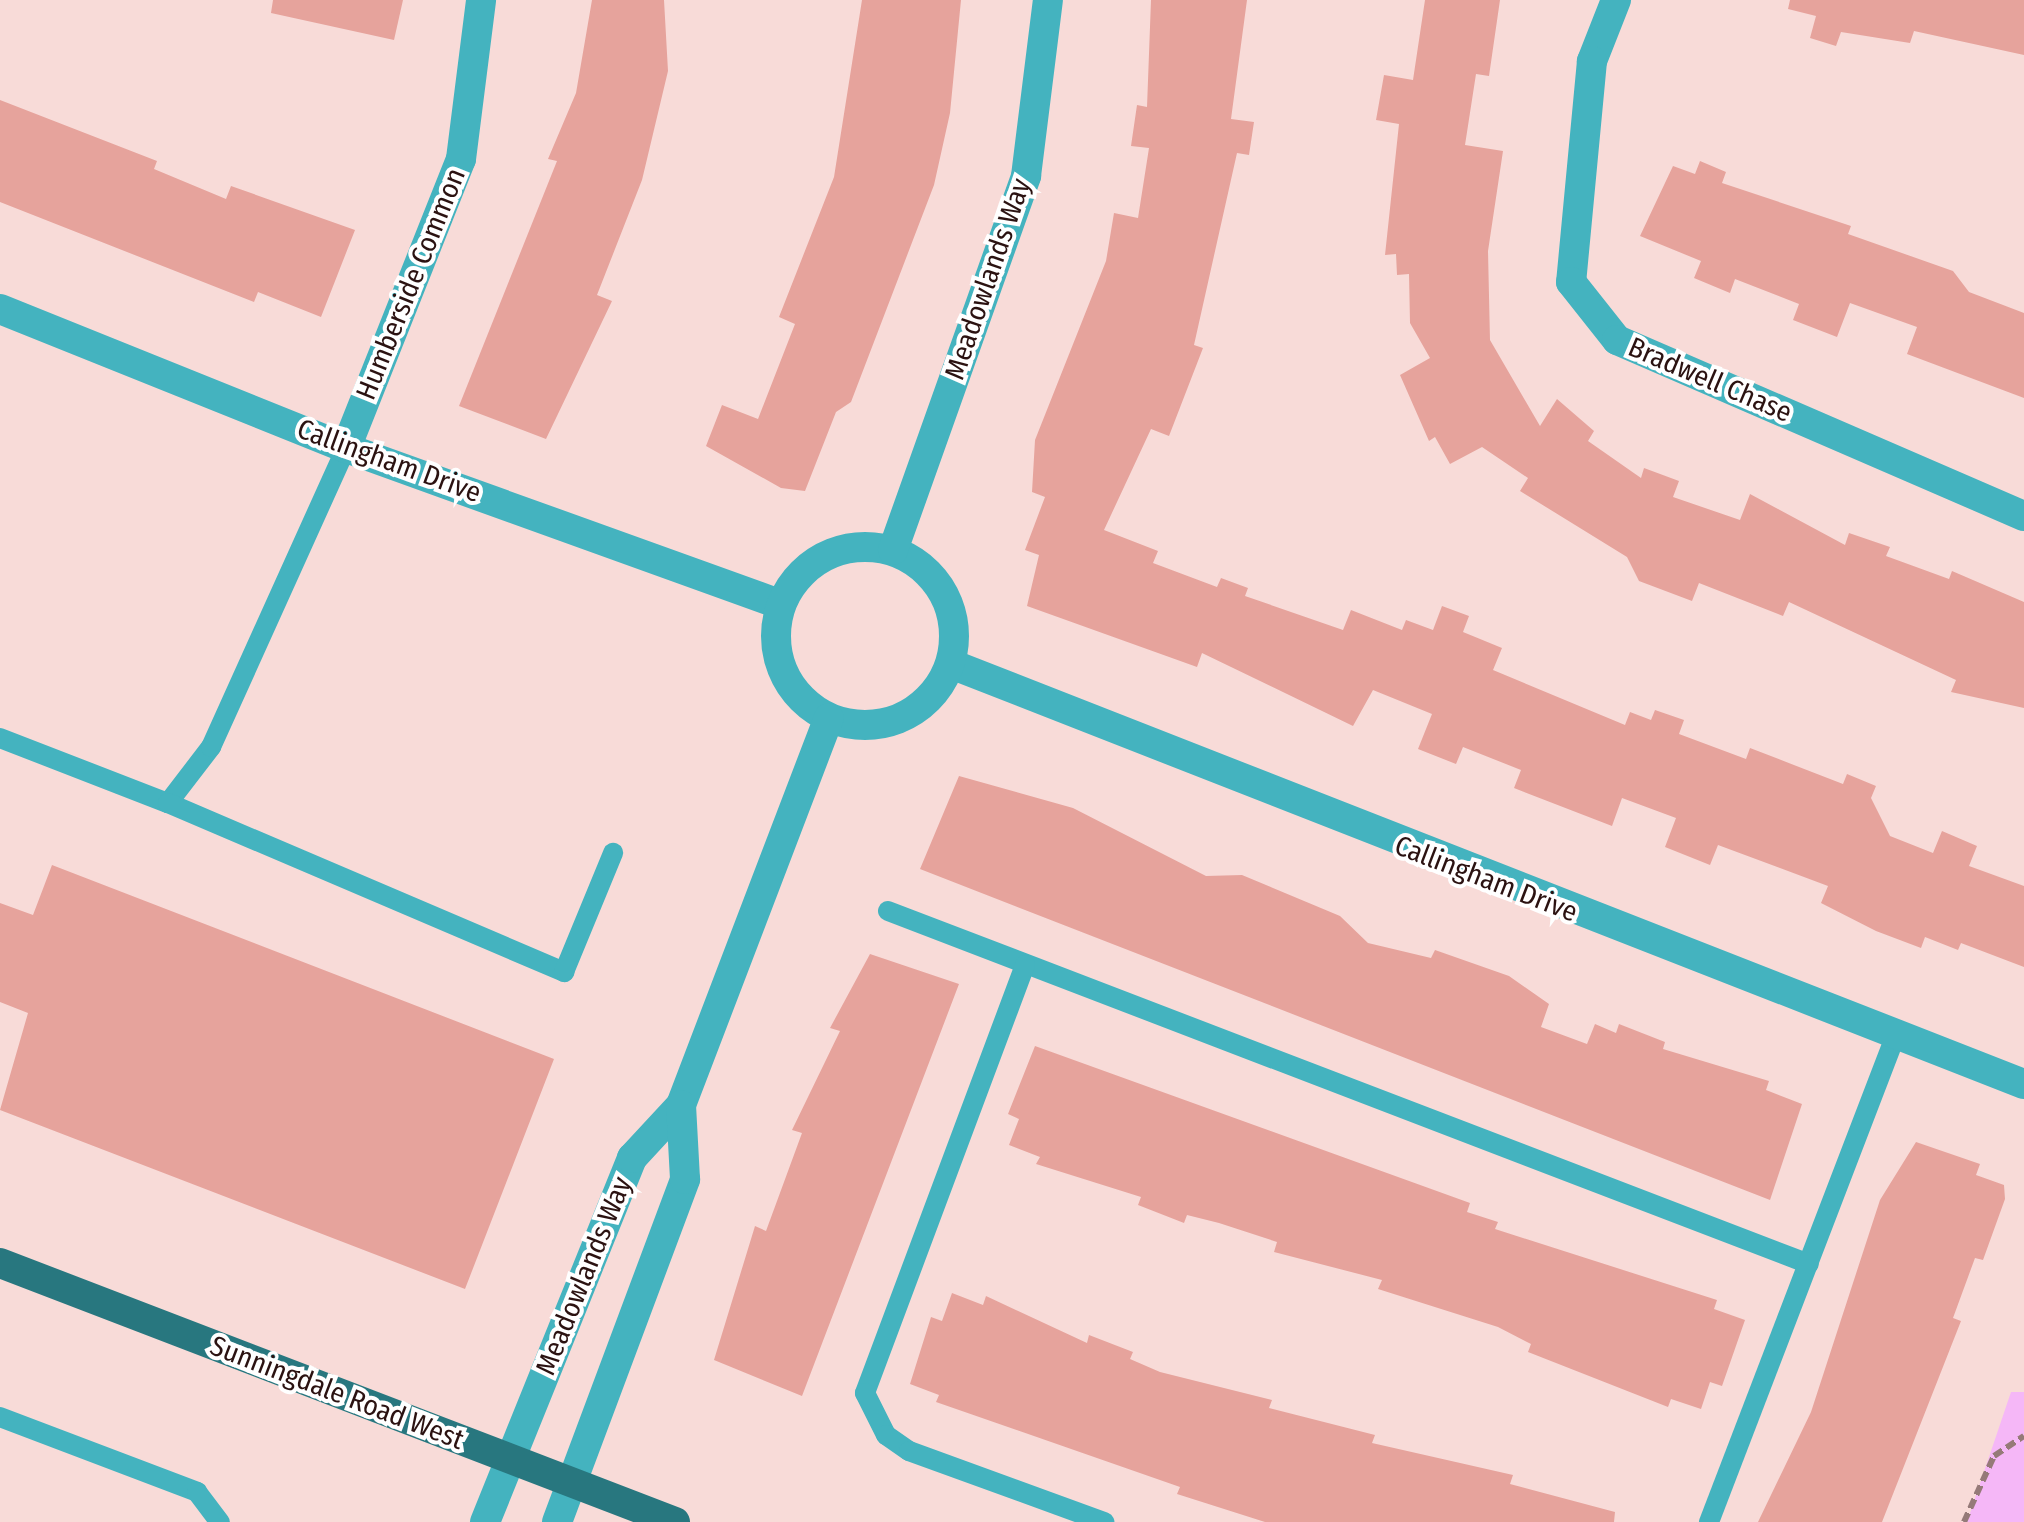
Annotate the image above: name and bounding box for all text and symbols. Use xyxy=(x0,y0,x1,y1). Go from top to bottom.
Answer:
street label: Humberside Common xyxy=(349,163,473,405)
street label: Meadowlands Way xyxy=(938,174,1038,384)
street label: Bradwell Chase xyxy=(1623,330,1797,430)
street label: Callingham Drive xyxy=(293,412,485,510)
street label: Callingham Drive xyxy=(1390,829,1582,929)
street label: Meadowlands Way xyxy=(529,1172,639,1380)
street label: Sunningdale Road West xyxy=(205,1329,469,1457)

